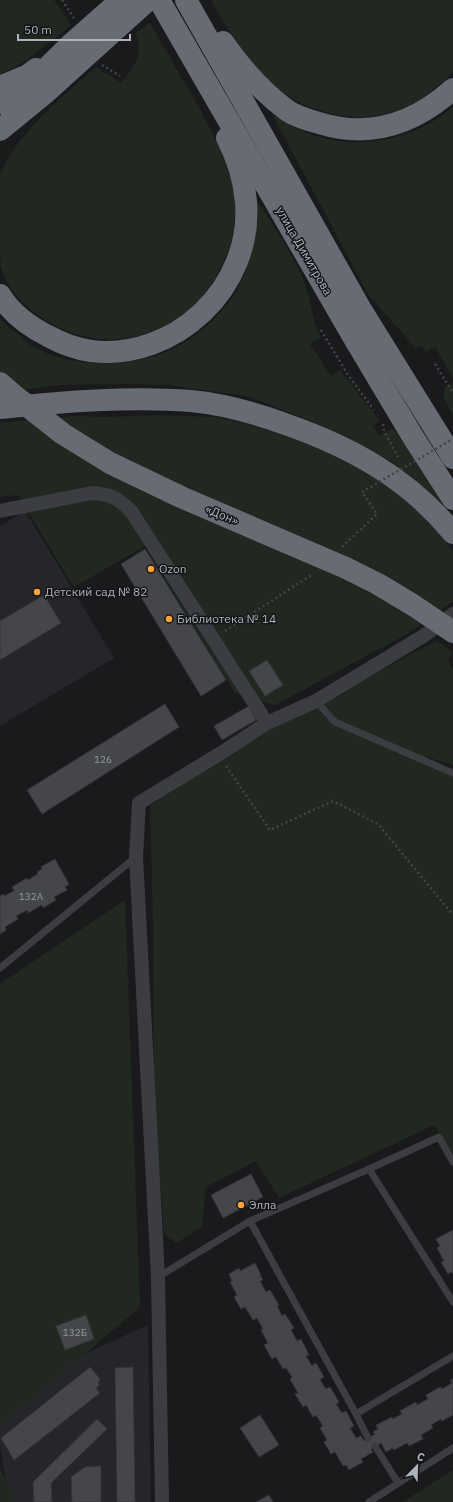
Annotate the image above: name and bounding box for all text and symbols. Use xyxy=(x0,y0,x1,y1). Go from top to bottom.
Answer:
scale bar xyxy=(18,16,130,42)
text: 50 m xyxy=(24,22,52,37)
street label: улица Димитрова xyxy=(273,204,336,298)
street label: «Дон» xyxy=(203,501,241,528)
place label: Ozon xyxy=(159,561,186,576)
marker: Ozon xyxy=(146,564,156,574)
place label: Детский сад № 82 xyxy=(45,584,147,599)
marker: Детский сад № 82 xyxy=(32,587,42,597)
place label: Библиотека № 14 xyxy=(177,611,276,626)
marker: Библиотека № 14 xyxy=(164,614,174,624)
house number: 126 xyxy=(94,753,112,766)
house number: 132А xyxy=(19,890,44,903)
place label: Элла xyxy=(249,1197,277,1212)
marker: Элла xyxy=(236,1200,246,1210)
house number: 132Б xyxy=(63,1326,87,1339)
north arrow xyxy=(397,1446,437,1486)
text: С xyxy=(415,1449,427,1465)

